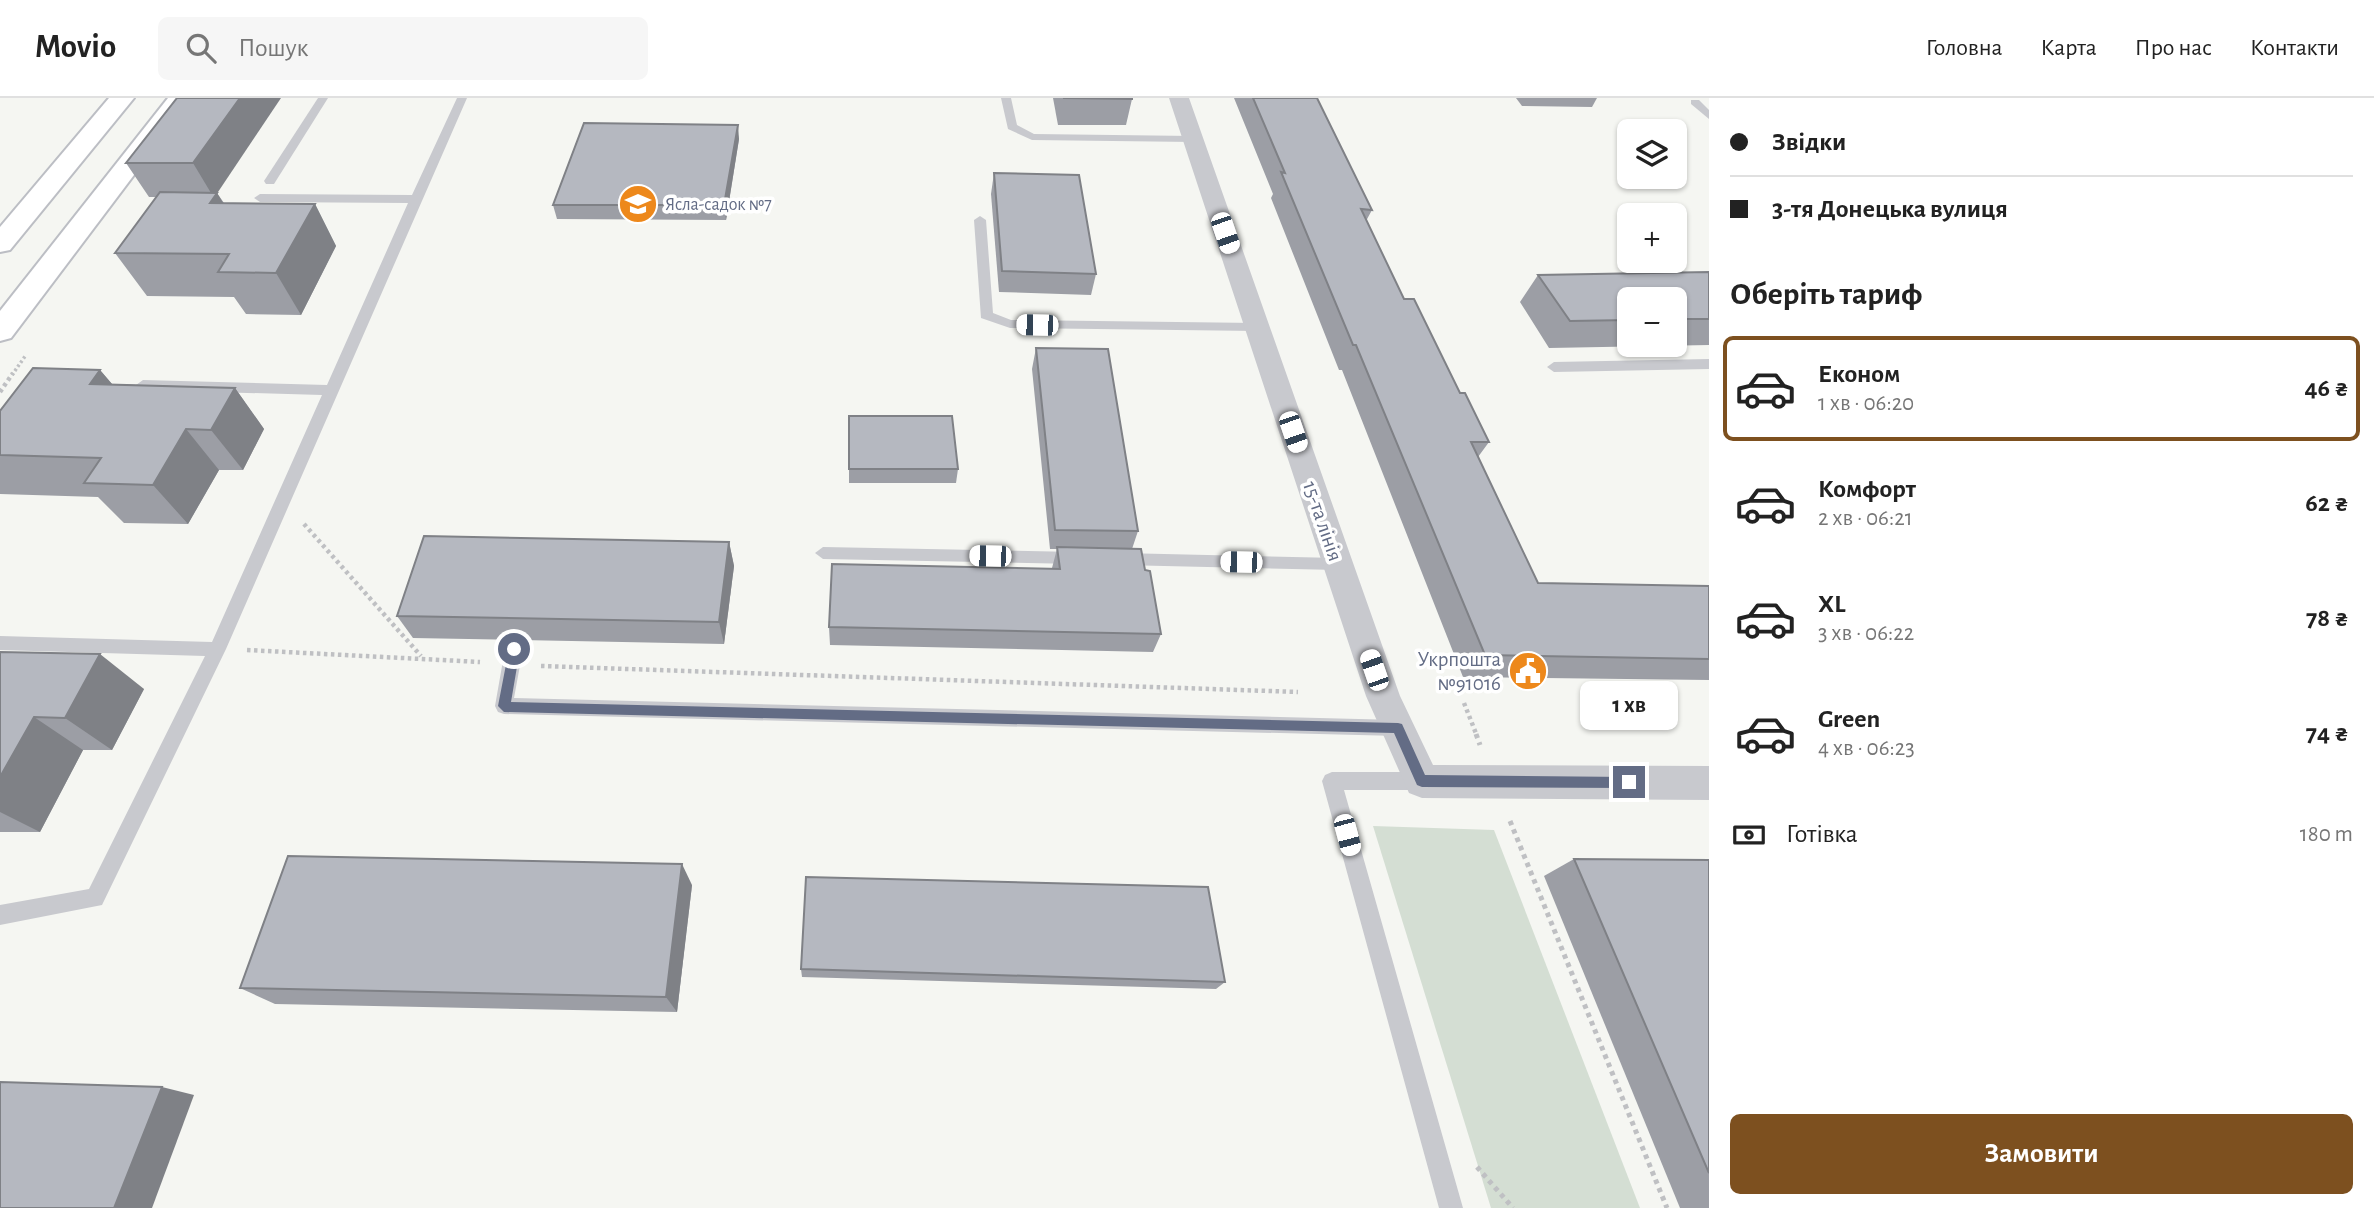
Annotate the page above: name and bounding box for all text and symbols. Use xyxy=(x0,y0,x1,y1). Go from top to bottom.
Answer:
search box xyxy=(158,17,648,80)
icon: search xyxy=(182,29,220,67)
text: Movio xyxy=(35,31,116,64)
text: Пошук xyxy=(238,35,308,61)
text: Головна xyxy=(1926,36,2002,60)
text: Карта xyxy=(2040,36,2097,60)
text: Про нас xyxy=(2135,36,2212,60)
text: Контакти xyxy=(2250,36,2339,60)
map controls xyxy=(1617,119,1687,357)
button: layers xyxy=(1617,119,1687,189)
text: Звідки xyxy=(1772,129,1846,155)
school or university icon: Ясла-садок №7 xyxy=(617,183,659,225)
place label: Ясла-садок №7 xyxy=(665,196,772,214)
text: 3-тя Донецька вулиця xyxy=(1772,196,2008,222)
button: + xyxy=(1617,203,1687,273)
car xyxy=(1209,210,1242,256)
text: Оберіть тариф xyxy=(1730,278,1922,310)
button: − xyxy=(1617,287,1687,357)
car xyxy=(1016,314,1059,336)
icon: car xyxy=(1734,357,1797,420)
text: Економ xyxy=(1818,361,1900,387)
text: 46 ₴ xyxy=(2304,375,2349,401)
text: 1 хв · 06:20 xyxy=(1818,392,1914,415)
car xyxy=(1277,409,1310,455)
icon: car xyxy=(1734,472,1797,535)
text: Комфорт xyxy=(1818,476,1916,502)
street label: 15-та лінія xyxy=(1299,478,1346,564)
text: 62 ₴ xyxy=(2305,490,2349,516)
text: 2 хв · 06:21 xyxy=(1818,507,1913,530)
car xyxy=(969,545,1012,567)
car xyxy=(1220,551,1263,573)
icon: car xyxy=(1734,587,1797,650)
text: XL xyxy=(1818,591,1845,617)
text: 78 ₴ xyxy=(2306,605,2349,631)
text: 3 хв · 06:22 xyxy=(1818,622,1914,645)
route start xyxy=(498,633,530,665)
car xyxy=(1358,647,1391,693)
place label: Укрпошта №91016 xyxy=(1417,649,1501,694)
public building icon: Укрпошта №91016 xyxy=(1507,650,1549,692)
callout: 1 хв xyxy=(1580,680,1678,730)
text: 1 хв xyxy=(1612,694,1646,717)
icon: car xyxy=(1734,702,1797,765)
text: Green xyxy=(1818,706,1880,732)
text: 74 ₴ xyxy=(2306,720,2349,746)
text: 4 хв · 06:23 xyxy=(1818,737,1915,760)
route end xyxy=(1613,766,1645,798)
car xyxy=(1332,812,1363,858)
icon: cash xyxy=(1730,816,1768,854)
text: Готівка xyxy=(1786,821,1858,847)
text: 180 m xyxy=(2300,823,2353,846)
button: Замовити xyxy=(1730,1114,2353,1194)

